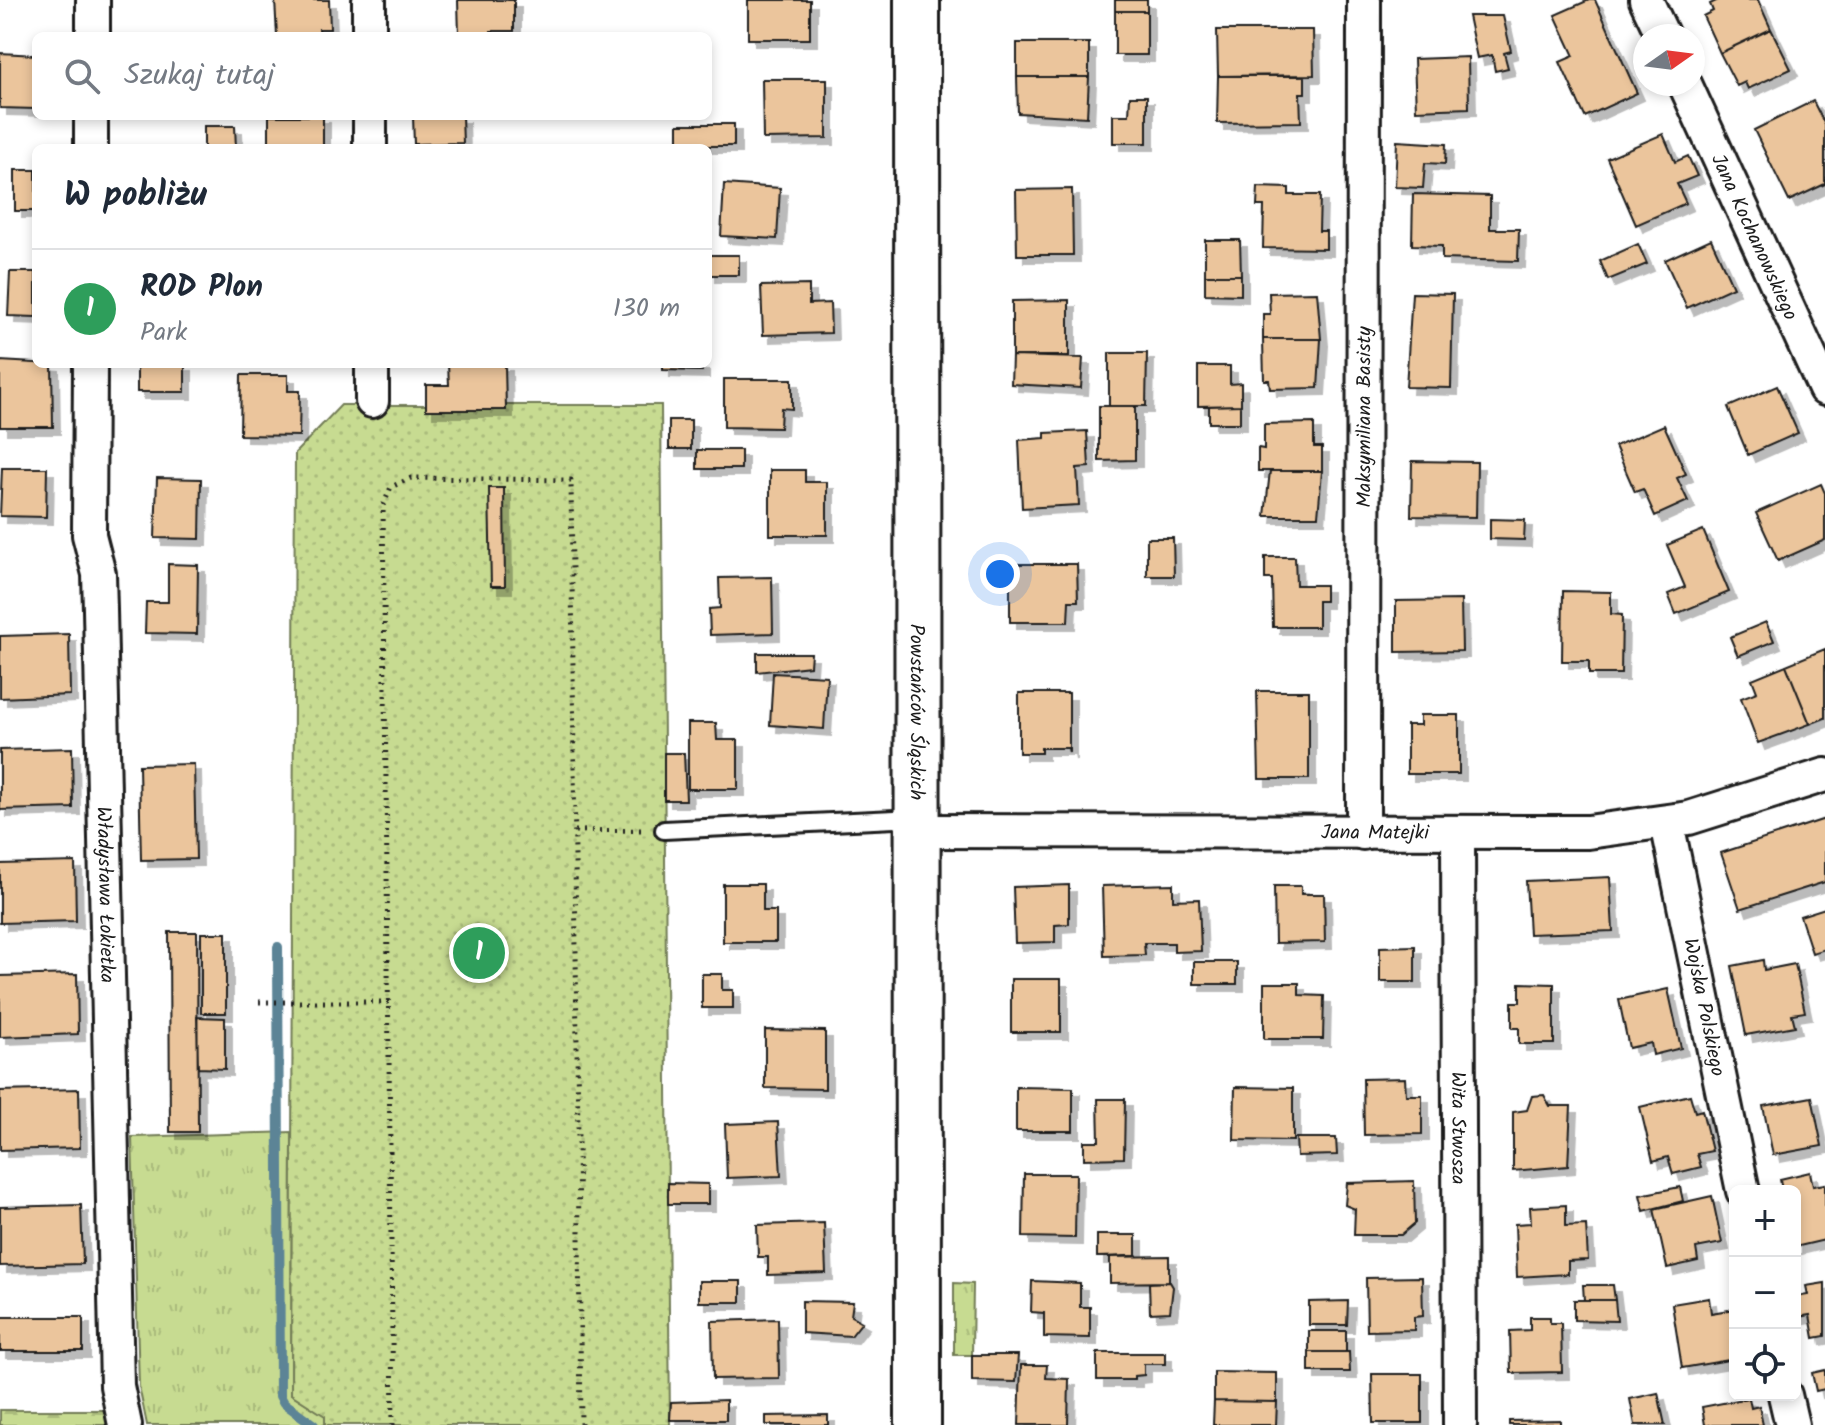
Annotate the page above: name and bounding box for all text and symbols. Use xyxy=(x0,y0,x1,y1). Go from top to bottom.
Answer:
north arrow xyxy=(1633,24,1705,96)
search box xyxy=(32,32,712,120)
text: Szukaj tutaj xyxy=(124,52,275,100)
icon: search xyxy=(60,54,104,98)
street label: Jana Kochanowskiego xyxy=(1701,149,1805,326)
text: W pobliżu xyxy=(64,169,207,223)
text: ROD Plon xyxy=(140,264,263,312)
text: 1 xyxy=(86,288,94,330)
text: 130 m xyxy=(613,288,680,330)
text: Park xyxy=(140,312,187,354)
street label: Maksymiliana Basisty xyxy=(1349,326,1382,508)
your location xyxy=(980,554,1020,594)
street label: Powstańców Śląskich xyxy=(899,624,932,800)
street label: Władysława Łokietka xyxy=(86,806,122,983)
street label: Jana Matejki xyxy=(1321,818,1430,850)
pin: 1 xyxy=(453,923,505,983)
street label: Wojska Polskiego xyxy=(1673,936,1733,1079)
street label: Wita Stwosza xyxy=(1441,1071,1473,1185)
map controls xyxy=(1729,1185,1801,1401)
button: + xyxy=(1729,1185,1801,1257)
button: − xyxy=(1729,1257,1801,1329)
button: locate xyxy=(1729,1329,1801,1401)

